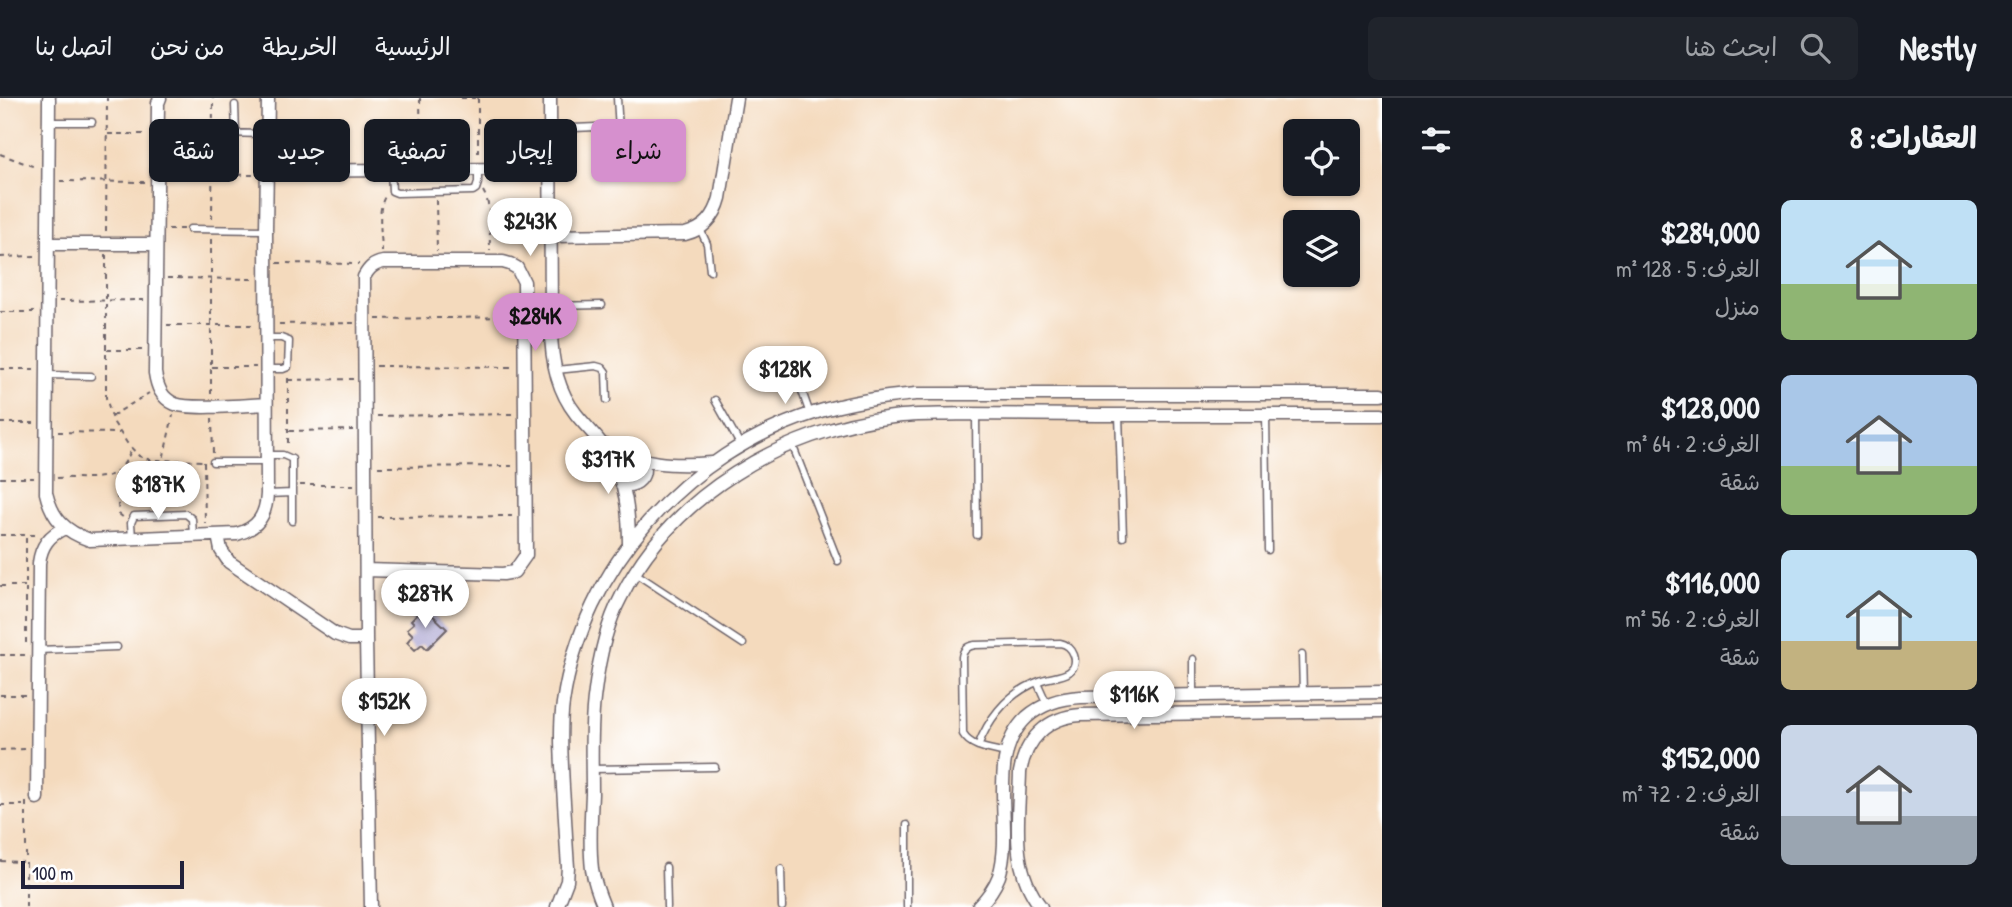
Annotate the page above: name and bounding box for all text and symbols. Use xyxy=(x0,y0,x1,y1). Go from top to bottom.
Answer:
search box xyxy=(1368,17,1858,80)
text: Nestly xyxy=(1900,26,1977,70)
text: ابحث هنا xyxy=(1685,29,1778,64)
icon: search xyxy=(1796,29,1834,67)
text: اتصل بنا xyxy=(35,30,112,62)
text: من نحن xyxy=(150,30,224,62)
text: الخريطة xyxy=(262,30,337,62)
text: الرئيسية xyxy=(375,30,451,62)
text: العقارات: 8 xyxy=(1850,117,1977,157)
chip: شقة xyxy=(149,119,239,182)
chip: جديد xyxy=(253,119,350,182)
chip: تصفية xyxy=(364,119,470,182)
chip: إيجار xyxy=(484,119,577,182)
chip: شراء xyxy=(591,119,686,182)
map controls xyxy=(1283,119,1360,287)
button: locate xyxy=(1283,119,1360,196)
icon: filters xyxy=(1417,121,1455,159)
pin: $243K xyxy=(481,198,579,258)
text: $243K xyxy=(503,205,557,236)
button: layers xyxy=(1283,210,1360,287)
text: $284,000 xyxy=(1660,212,1760,252)
icon: home xyxy=(1837,228,1921,312)
text: الغرف: 5 · 128 m² xyxy=(1616,253,1760,284)
text: منزل xyxy=(1715,291,1760,322)
pin: $284K xyxy=(486,294,584,353)
text: $284K xyxy=(508,300,562,331)
pin: $128K xyxy=(736,346,834,406)
text: $128K xyxy=(759,353,811,384)
text: $128,000 xyxy=(1660,387,1760,427)
icon: home xyxy=(1837,403,1921,487)
text: الغرف: 2 · 64 m² xyxy=(1626,428,1760,459)
pin: $317K xyxy=(559,436,657,496)
text: $317K xyxy=(581,443,635,474)
pin: $187K xyxy=(109,462,207,521)
text: شقة xyxy=(1720,466,1760,497)
text: $187K xyxy=(131,468,185,499)
text: $116,000 xyxy=(1665,562,1760,602)
pin: $287K xyxy=(376,570,474,630)
text: $287K xyxy=(397,577,453,608)
icon: home xyxy=(1837,578,1921,662)
text: الغرف: 2 · 56 m² xyxy=(1625,603,1760,634)
text: شقة xyxy=(1720,641,1760,672)
pin: $116K xyxy=(1085,672,1183,731)
pin: $152K xyxy=(335,678,433,738)
text: $116K xyxy=(1109,678,1159,709)
text: $152K xyxy=(358,685,410,716)
text: $152,000 xyxy=(1661,737,1760,777)
icon: home xyxy=(1837,753,1921,837)
text: الغرف: 2 · 72 m² xyxy=(1622,778,1760,809)
text: شقة xyxy=(1720,816,1760,847)
scale bar xyxy=(21,858,184,890)
text: 100 m xyxy=(32,860,73,886)

